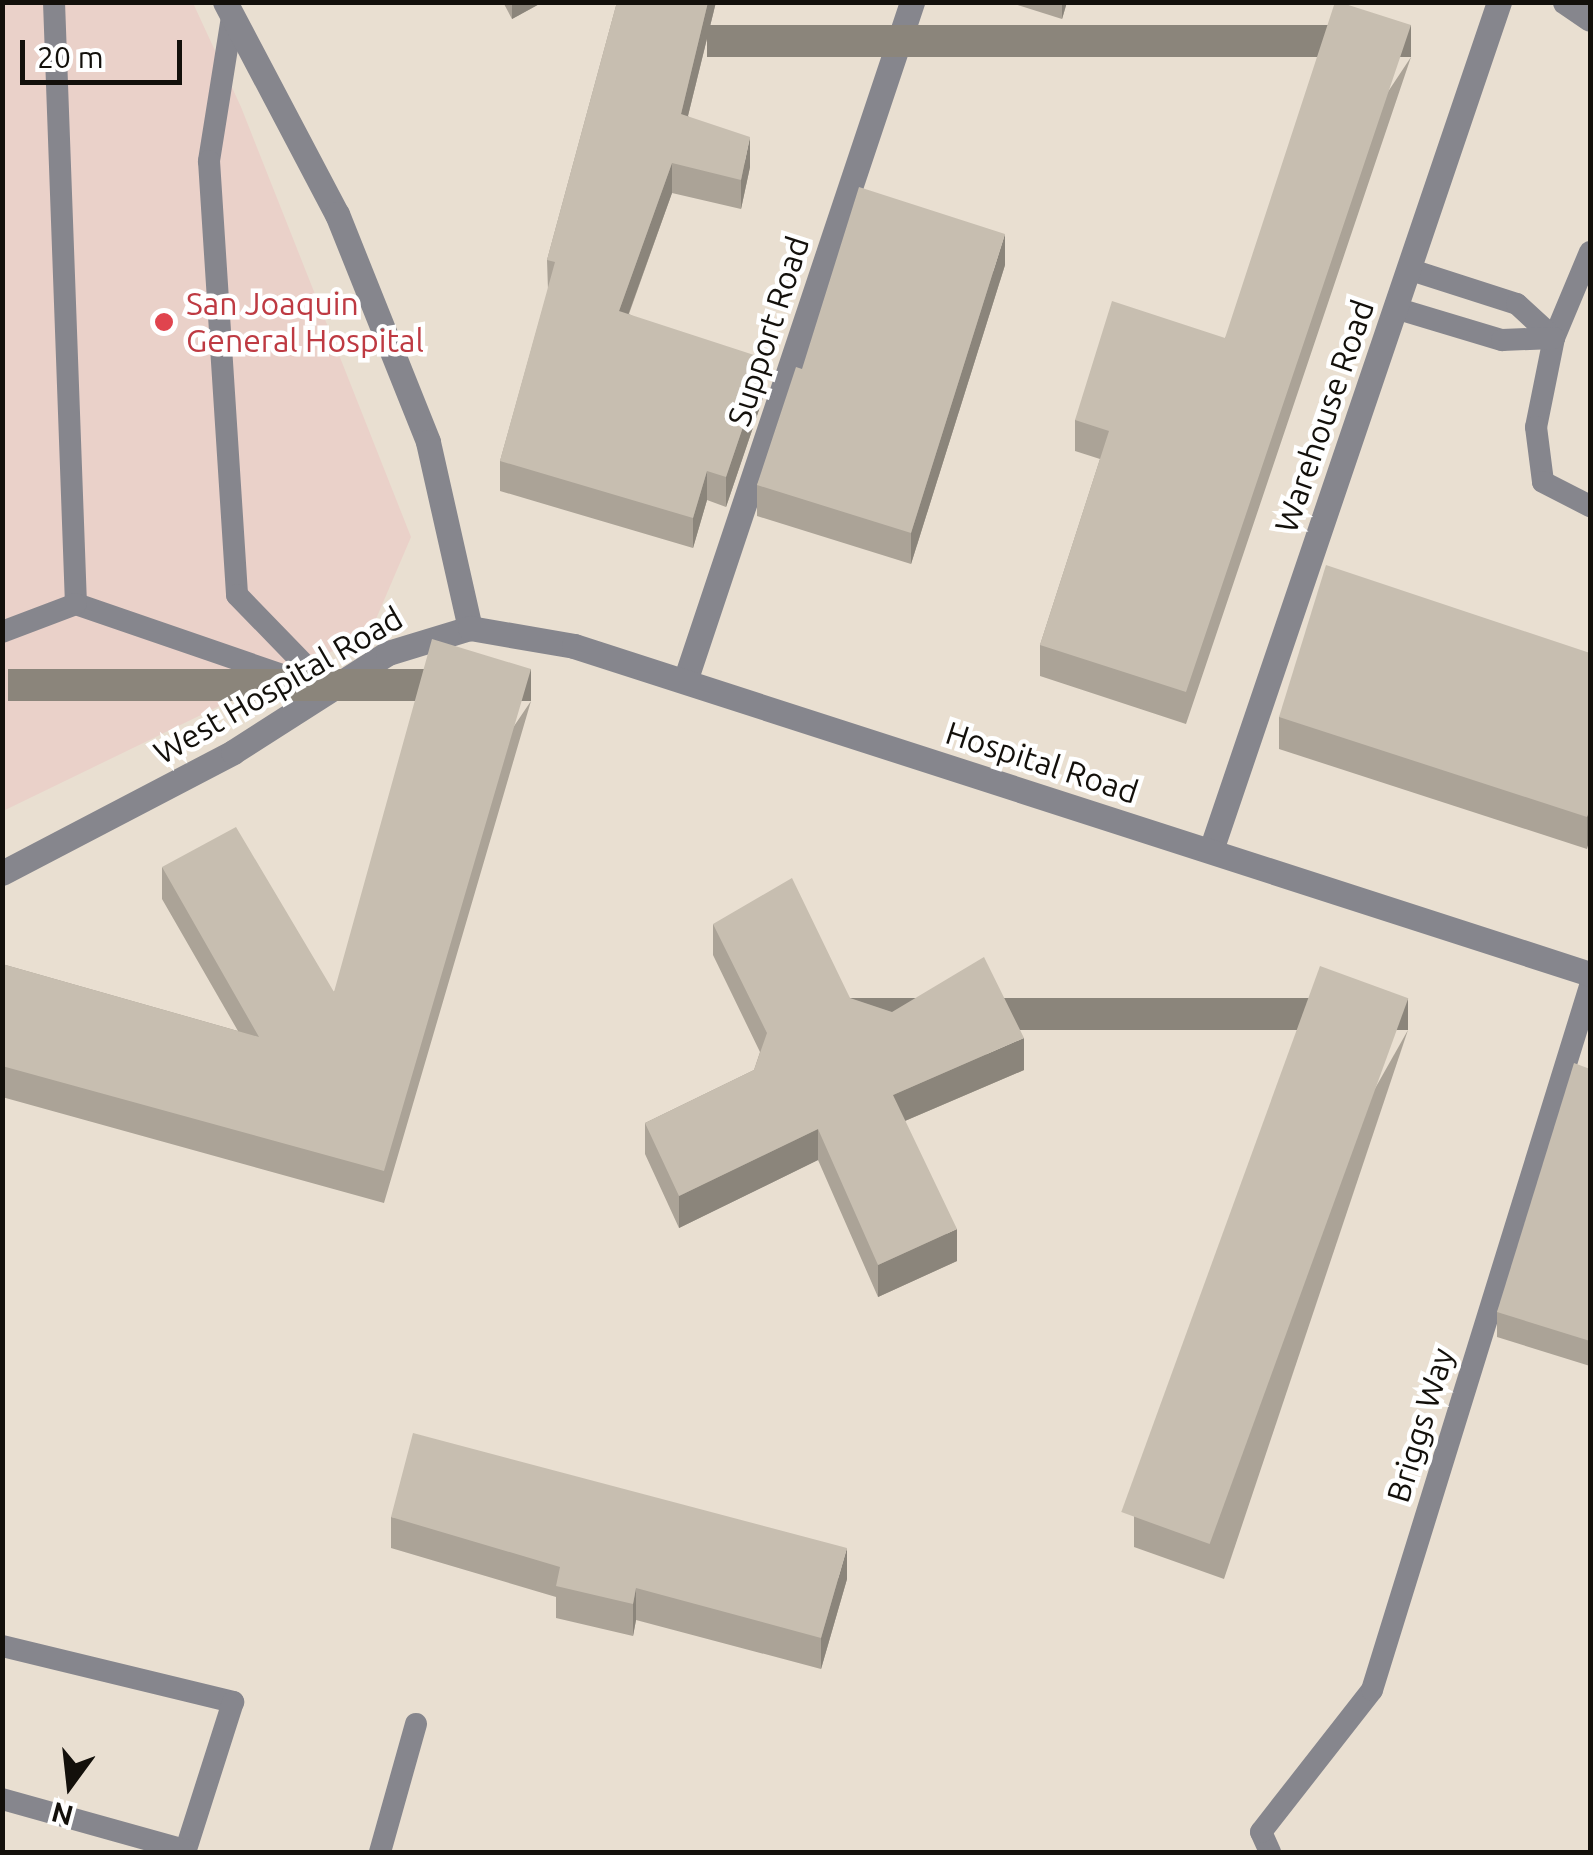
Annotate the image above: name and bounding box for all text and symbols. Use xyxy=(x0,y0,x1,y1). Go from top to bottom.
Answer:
scale bar xyxy=(25,20,188,82)
text: 20 m xyxy=(37,40,104,74)
street label: Support Road xyxy=(719,231,817,431)
place label: San Joaquin General Hospital xyxy=(186,285,424,360)
street label: Warehouse Road xyxy=(1266,295,1382,537)
marker: San Joaquin General Hospital xyxy=(151,309,177,335)
street label: West Hospital Road xyxy=(147,598,409,772)
street label: Hospital Road xyxy=(941,713,1143,811)
street label: Briggs Way xyxy=(1378,1343,1462,1507)
north arrow xyxy=(20,1735,120,1835)
text: N xyxy=(48,1797,76,1832)

